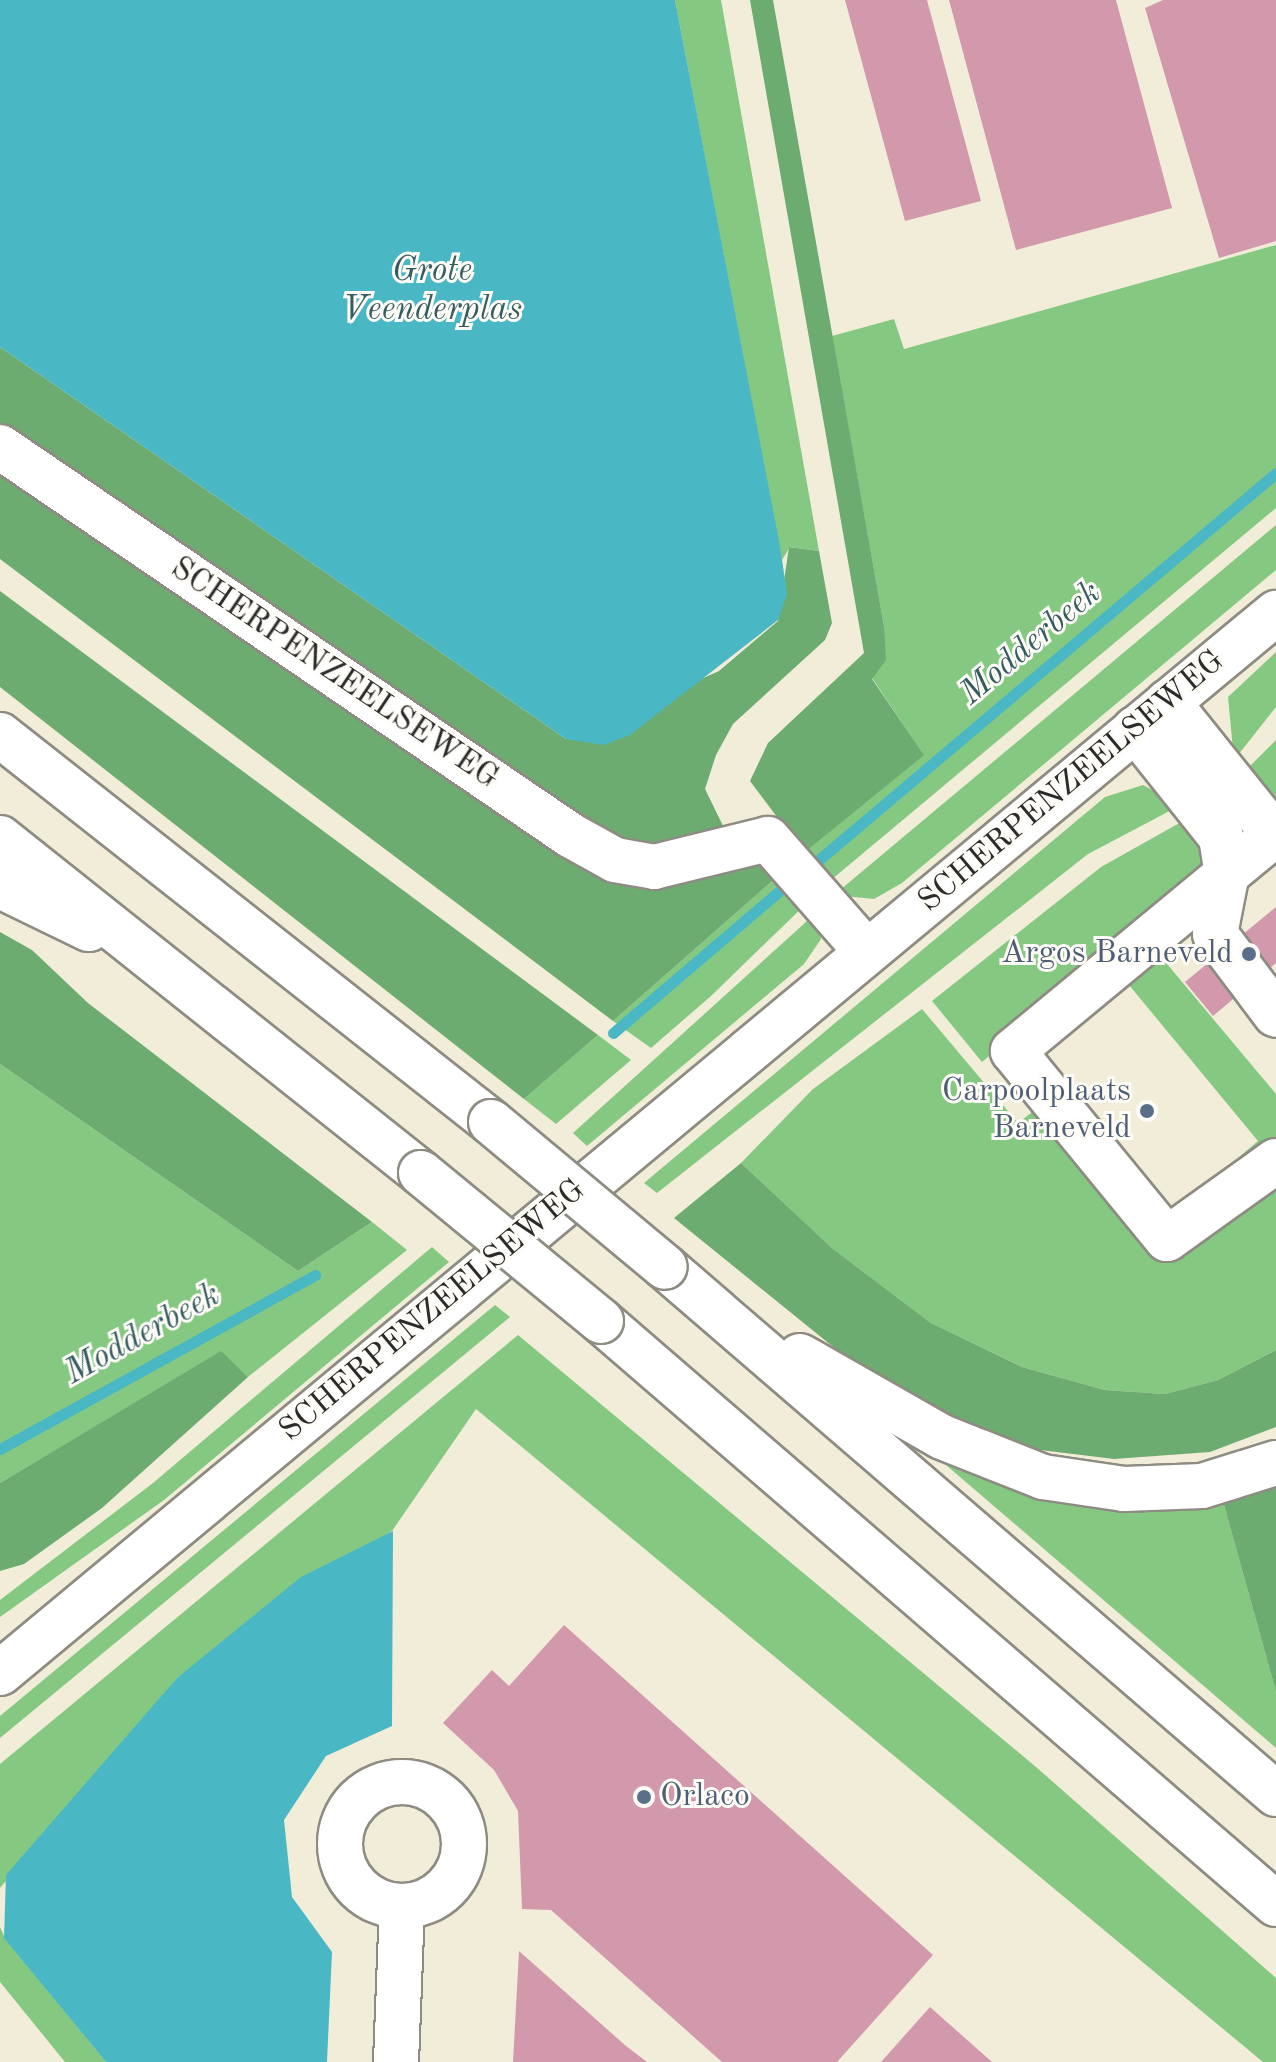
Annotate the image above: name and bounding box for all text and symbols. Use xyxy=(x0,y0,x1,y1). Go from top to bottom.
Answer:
water label: Grote Veenderplas xyxy=(342,251,522,330)
street label: SCHERPENZEELSEWEG xyxy=(163,550,505,798)
water label: Modderbeek xyxy=(952,573,1110,715)
street label: SCHERPENZEELSEWEG xyxy=(911,643,1233,921)
place label: Argos Barneveld xyxy=(1001,935,1233,973)
marker: Argos Barneveld xyxy=(1240,945,1258,963)
place label: Carpoolplaats Barneveld xyxy=(942,1074,1131,1149)
marker: Carpoolplaats Barneveld xyxy=(1138,1102,1156,1120)
street label: SCHERPENZEELSEWEG xyxy=(272,1172,594,1450)
water label: Modderbeek xyxy=(58,1276,228,1394)
place label: Orlaco xyxy=(660,1778,750,1816)
marker: Orlaco xyxy=(635,1788,653,1806)

